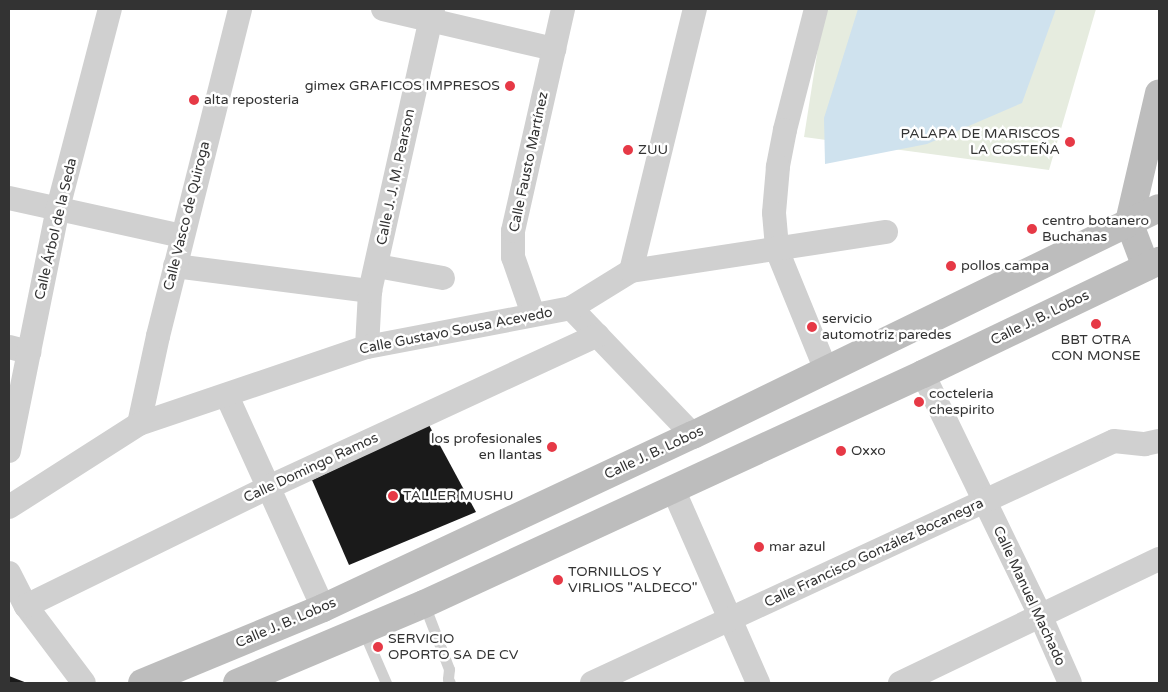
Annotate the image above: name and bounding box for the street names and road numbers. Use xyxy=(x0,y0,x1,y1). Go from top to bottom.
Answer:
street label: Calle Fausto Martínez xyxy=(506,90,552,234)
street label: Calle J. J. M. Pearson xyxy=(373,107,419,247)
street label: Calle Vasco de Quiroga xyxy=(160,140,214,292)
street label: Calle Árbol de la Seda xyxy=(32,156,80,302)
street label: Calle J. B. Lobos xyxy=(988,287,1092,349)
street label: Calle Gustavo Sousa Acevedo xyxy=(358,304,554,358)
street label: Calle J. B. Lobos xyxy=(602,423,706,483)
street label: Calle Domingo Ramos xyxy=(241,429,381,507)
street label: Calle Francisco González Bocanegra xyxy=(762,495,986,611)
street label: Calle Manuel Machado xyxy=(989,523,1069,669)
street label: Calle J. B. Lobos xyxy=(233,594,339,652)

